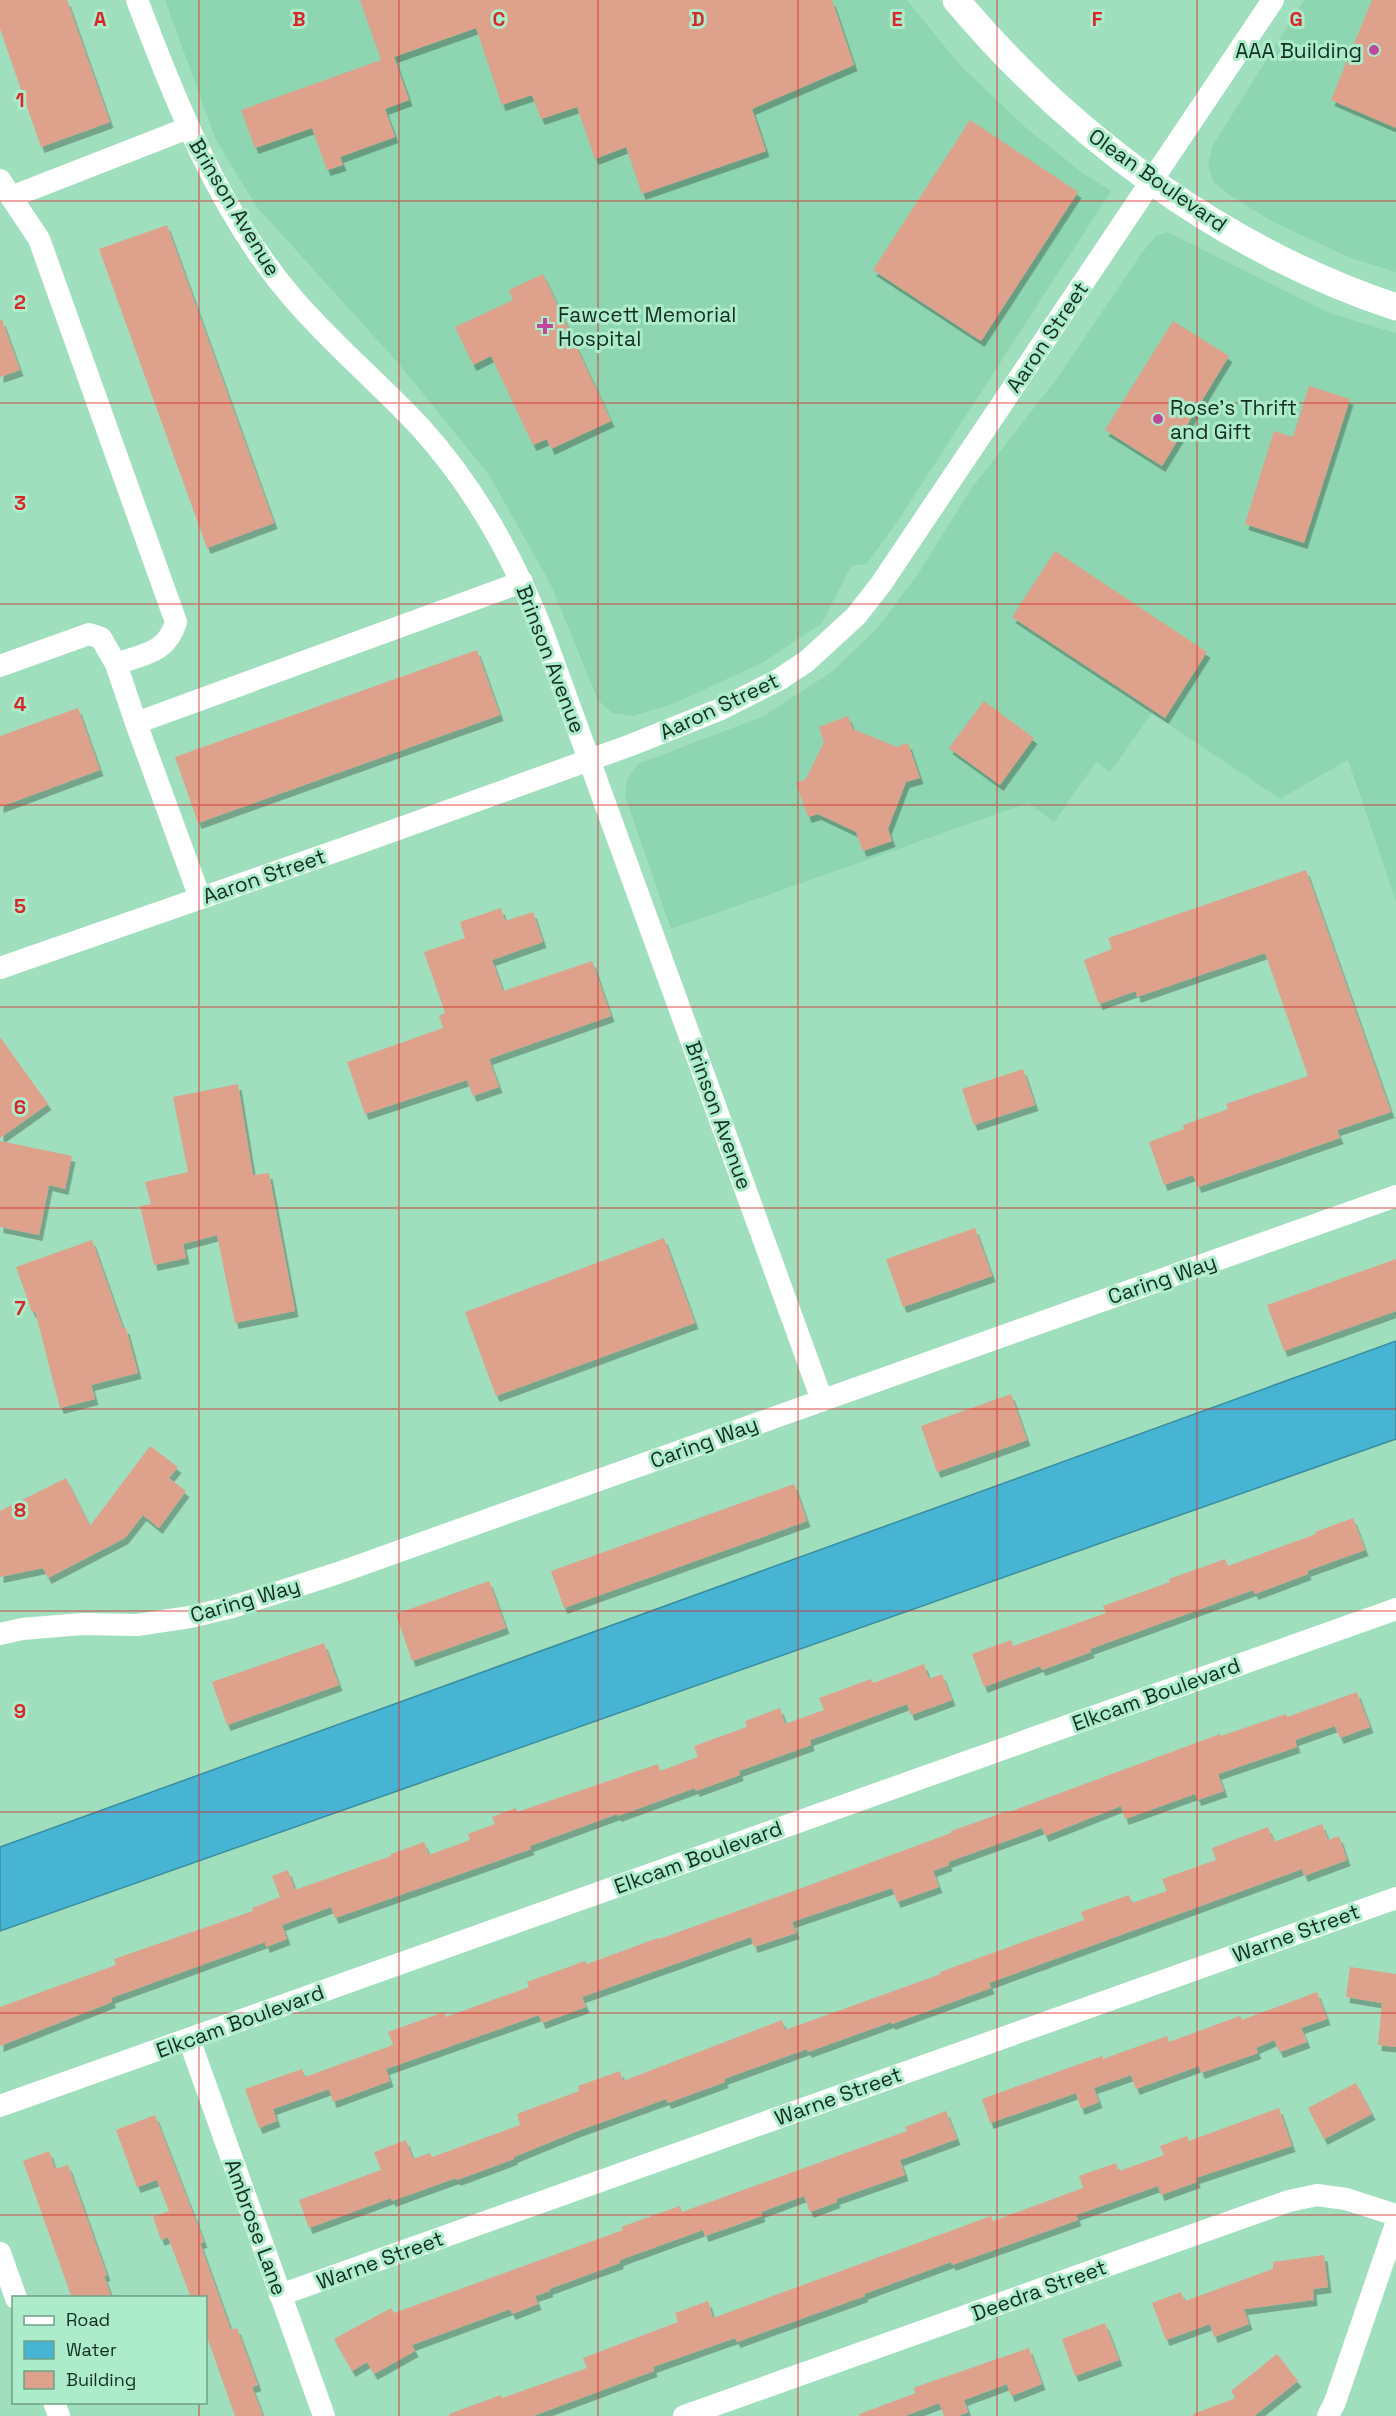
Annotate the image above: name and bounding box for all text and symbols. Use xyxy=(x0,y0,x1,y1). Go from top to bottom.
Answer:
text: A xyxy=(94,6,107,32)
text: B xyxy=(292,6,306,32)
text: C xyxy=(493,6,506,32)
text: D xyxy=(691,6,705,32)
text: E xyxy=(891,6,903,32)
text: F xyxy=(1092,6,1103,32)
text: G xyxy=(1289,6,1303,32)
place label: AAA Building xyxy=(1235,37,1362,64)
marker: AAA Building xyxy=(1367,43,1381,57)
text: 1 xyxy=(15,87,25,113)
street label: Olean Boulevard xyxy=(1084,122,1232,238)
street label: Brinson Avenue xyxy=(183,133,287,281)
street label: Aaron Street xyxy=(1000,276,1094,398)
text: 2 xyxy=(14,289,26,315)
place label: Fawcett Memorial Hospital xyxy=(558,301,736,352)
marker: Fawcett Memorial Hospital xyxy=(536,317,554,335)
place label: Rose's Thrift and Gift xyxy=(1170,394,1297,445)
marker: Rose's Thrift and Gift xyxy=(1151,412,1165,426)
text: 3 xyxy=(14,490,26,516)
street label: Brinson Avenue xyxy=(510,581,592,737)
street label: Aaron Street xyxy=(655,667,783,745)
text: 4 xyxy=(14,691,27,717)
street label: Aaron Street xyxy=(199,842,329,910)
text: 5 xyxy=(14,893,26,919)
street label: Brinson Avenue xyxy=(680,1037,758,1193)
text: 6 xyxy=(14,1094,26,1120)
street label: Caring Way xyxy=(1104,1248,1220,1310)
text: 7 xyxy=(14,1295,26,1321)
street label: Caring Way xyxy=(646,1410,762,1474)
text: 8 xyxy=(14,1497,26,1523)
street label: Caring Way xyxy=(187,1571,303,1629)
street label: Elkcam Boulevard xyxy=(1068,1651,1244,1737)
text: 9 xyxy=(14,1698,26,1724)
street label: Elkcam Boulevard xyxy=(610,1814,786,1900)
street label: Warne Street xyxy=(1229,1898,1363,1968)
street label: Elkcam Boulevard xyxy=(152,1978,328,2064)
street label: Warne Street xyxy=(771,2061,905,2131)
street label: Ambrose Lane xyxy=(219,2155,293,2299)
street label: Warne Street xyxy=(313,2225,447,2295)
street label: Deedra Street xyxy=(968,2253,1110,2327)
legend xyxy=(12,2296,207,2404)
text: Road xyxy=(66,2308,110,2331)
text: Water xyxy=(66,2338,117,2361)
text: Building xyxy=(66,2368,136,2391)

